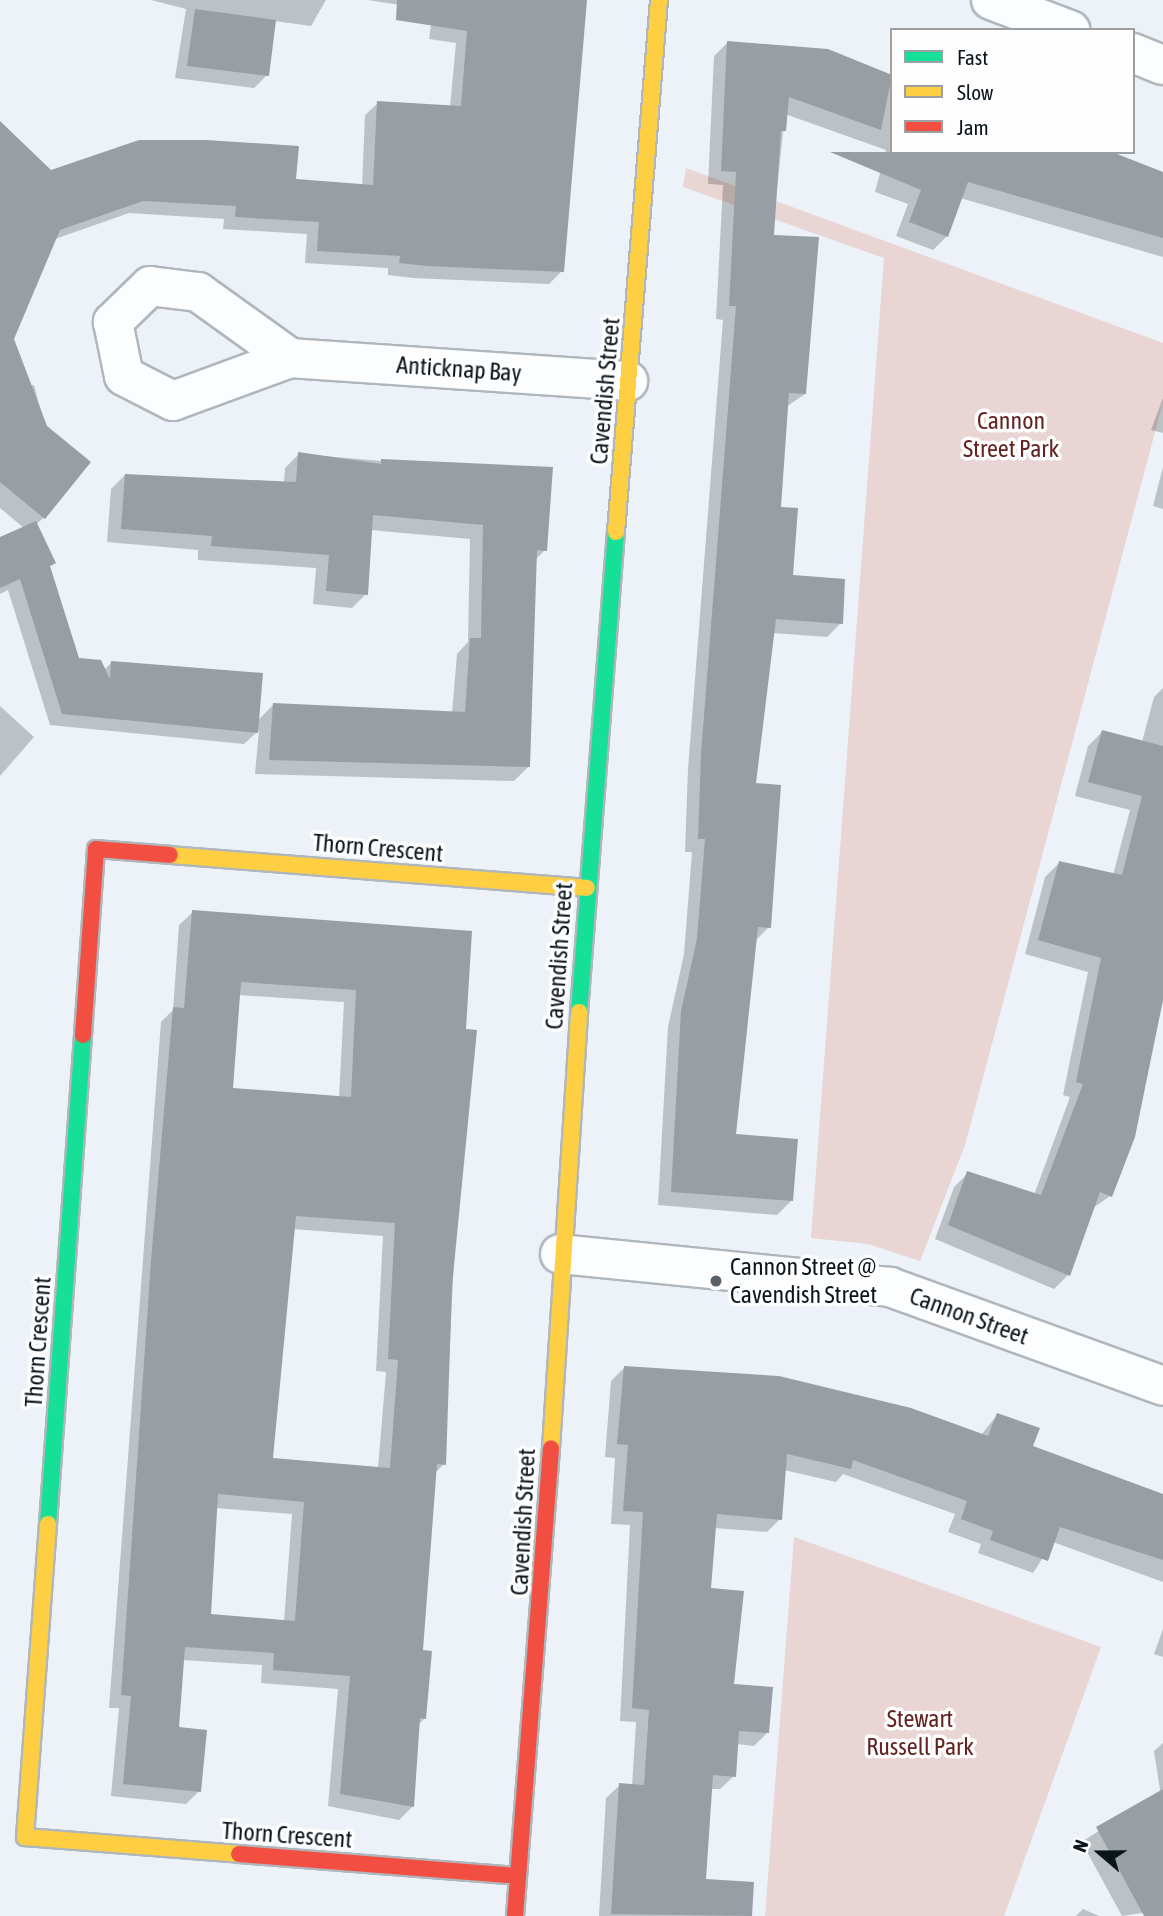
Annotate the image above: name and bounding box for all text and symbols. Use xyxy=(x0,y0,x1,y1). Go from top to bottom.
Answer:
legend xyxy=(890,28,1135,154)
text: Fast xyxy=(957,45,988,69)
text: Slow xyxy=(957,80,993,104)
text: Jam xyxy=(957,115,989,139)
street label: Cavendish Street xyxy=(584,316,626,466)
street label: Anticknap Bay xyxy=(396,350,522,388)
park label: Cannon Street Park xyxy=(963,407,1059,463)
street label: Thorn Crescent xyxy=(312,828,444,868)
street label: Cavendish Street xyxy=(540,882,578,1030)
place label: Cannon Street @ Cavendish Street xyxy=(730,1253,877,1309)
marker: Cannon Street @ Cavendish Street xyxy=(708,1273,724,1289)
street label: Thorn Crescent xyxy=(19,1276,57,1408)
street label: Cannon Street xyxy=(906,1281,1032,1351)
street label: Cavendish Street xyxy=(505,1448,541,1596)
park label: Stewart Russell Park xyxy=(866,1705,974,1761)
street label: Thorn Crescent xyxy=(221,1816,353,1854)
north arrow xyxy=(1065,1818,1135,1888)
text: N xyxy=(1068,1837,1093,1855)

